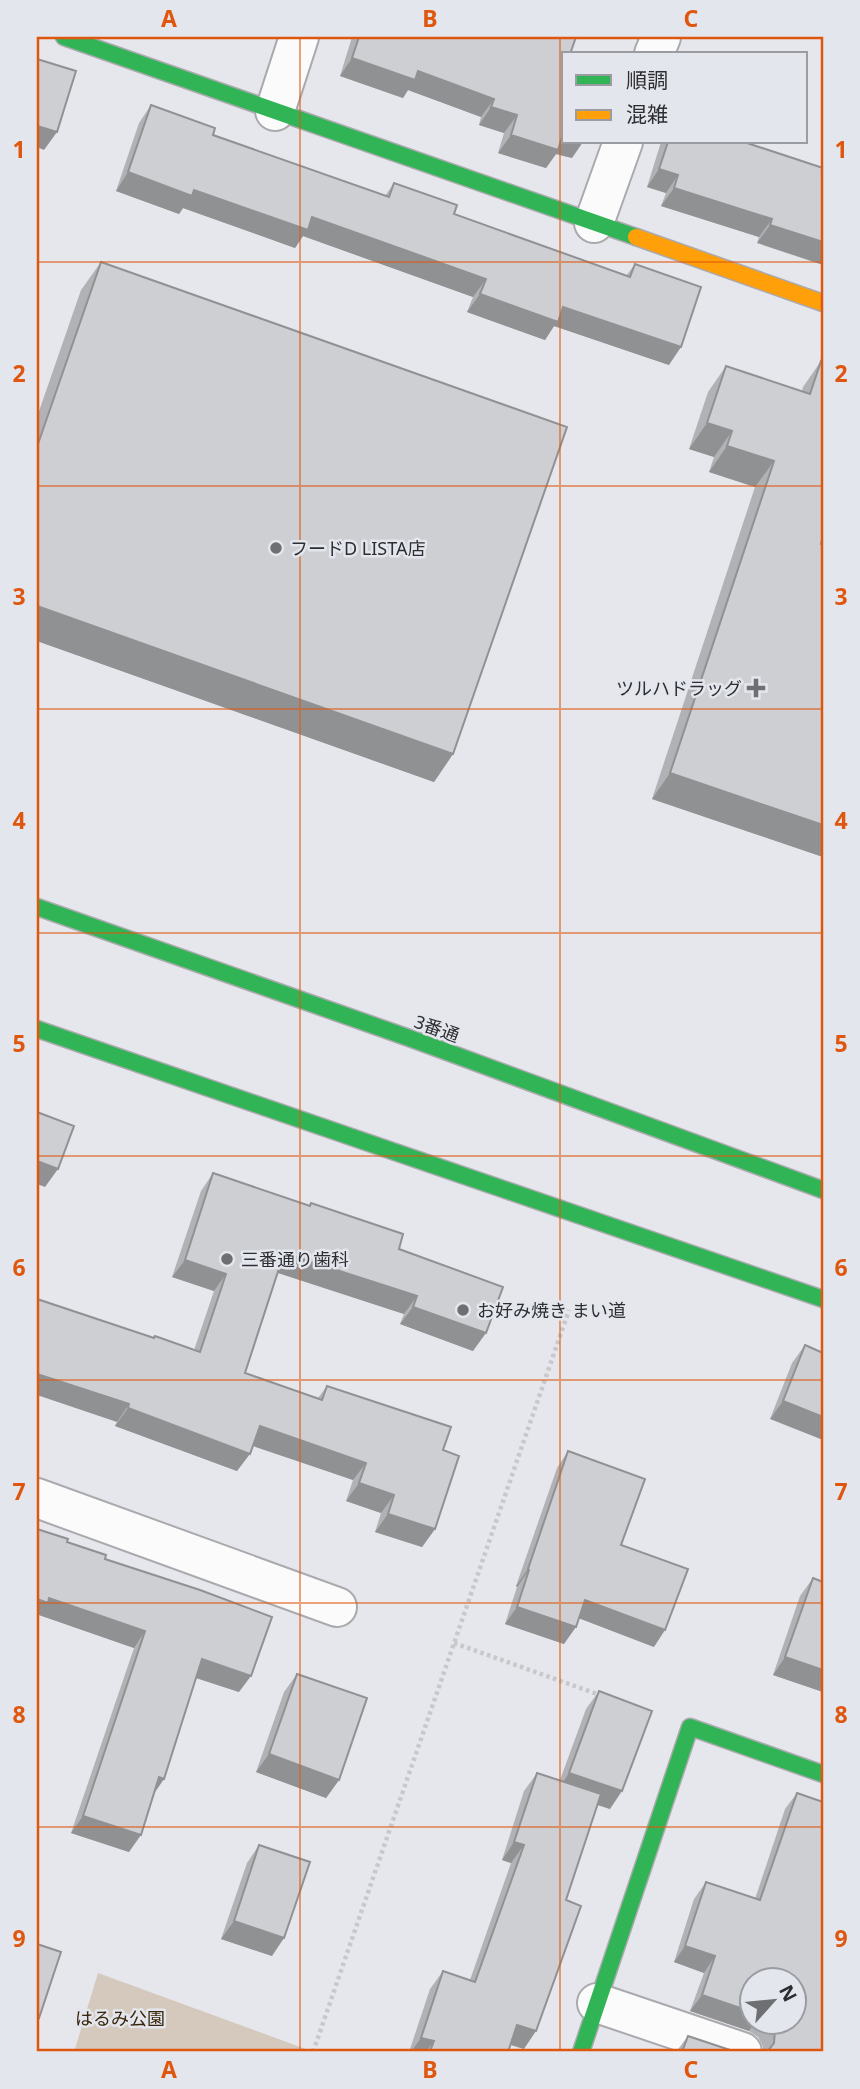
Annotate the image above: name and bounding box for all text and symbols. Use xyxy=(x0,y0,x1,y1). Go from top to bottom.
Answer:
text: A xyxy=(161,2,177,34)
text: B xyxy=(422,2,438,34)
text: C xyxy=(684,2,699,34)
legend xyxy=(562,52,808,144)
text: 順調 xyxy=(626,66,668,94)
text: 混雑 xyxy=(626,100,668,128)
text: 1 xyxy=(12,133,26,165)
text: 1 xyxy=(834,133,848,165)
text: 2 xyxy=(12,357,26,389)
text: 2 xyxy=(834,357,848,389)
place label: フードD LISTA店 xyxy=(290,536,426,560)
marker: フードD LISTA店 xyxy=(268,540,284,556)
text: 3 xyxy=(12,580,26,612)
text: 3 xyxy=(834,580,848,612)
place label: ツルハドラッグ xyxy=(616,676,742,700)
marker: ツルハドラッグ xyxy=(748,680,764,696)
text: 4 xyxy=(12,804,26,836)
text: 4 xyxy=(834,804,848,836)
street label: 3番通 xyxy=(411,1009,463,1047)
text: 5 xyxy=(12,1027,26,1059)
text: 5 xyxy=(834,1027,848,1059)
place label: 三番通り歯科 xyxy=(241,1247,349,1271)
text: 6 xyxy=(12,1251,26,1283)
marker: 三番通り歯科 xyxy=(219,1251,235,1267)
text: 6 xyxy=(834,1251,848,1283)
place label: お好み焼き まい道 xyxy=(477,1298,626,1322)
marker: お好み焼き まい道 xyxy=(455,1302,471,1318)
text: 7 xyxy=(12,1475,26,1507)
text: 7 xyxy=(834,1475,848,1507)
text: 8 xyxy=(12,1698,26,1730)
text: 8 xyxy=(834,1698,848,1730)
text: 9 xyxy=(12,1922,26,1954)
text: 9 xyxy=(834,1922,848,1954)
north arrow xyxy=(738,1966,808,2036)
text: N xyxy=(773,1980,803,2006)
park label: はるみ公園 xyxy=(75,2006,165,2030)
text: A xyxy=(161,2053,177,2085)
text: B xyxy=(422,2053,438,2085)
text: C xyxy=(684,2053,699,2085)

